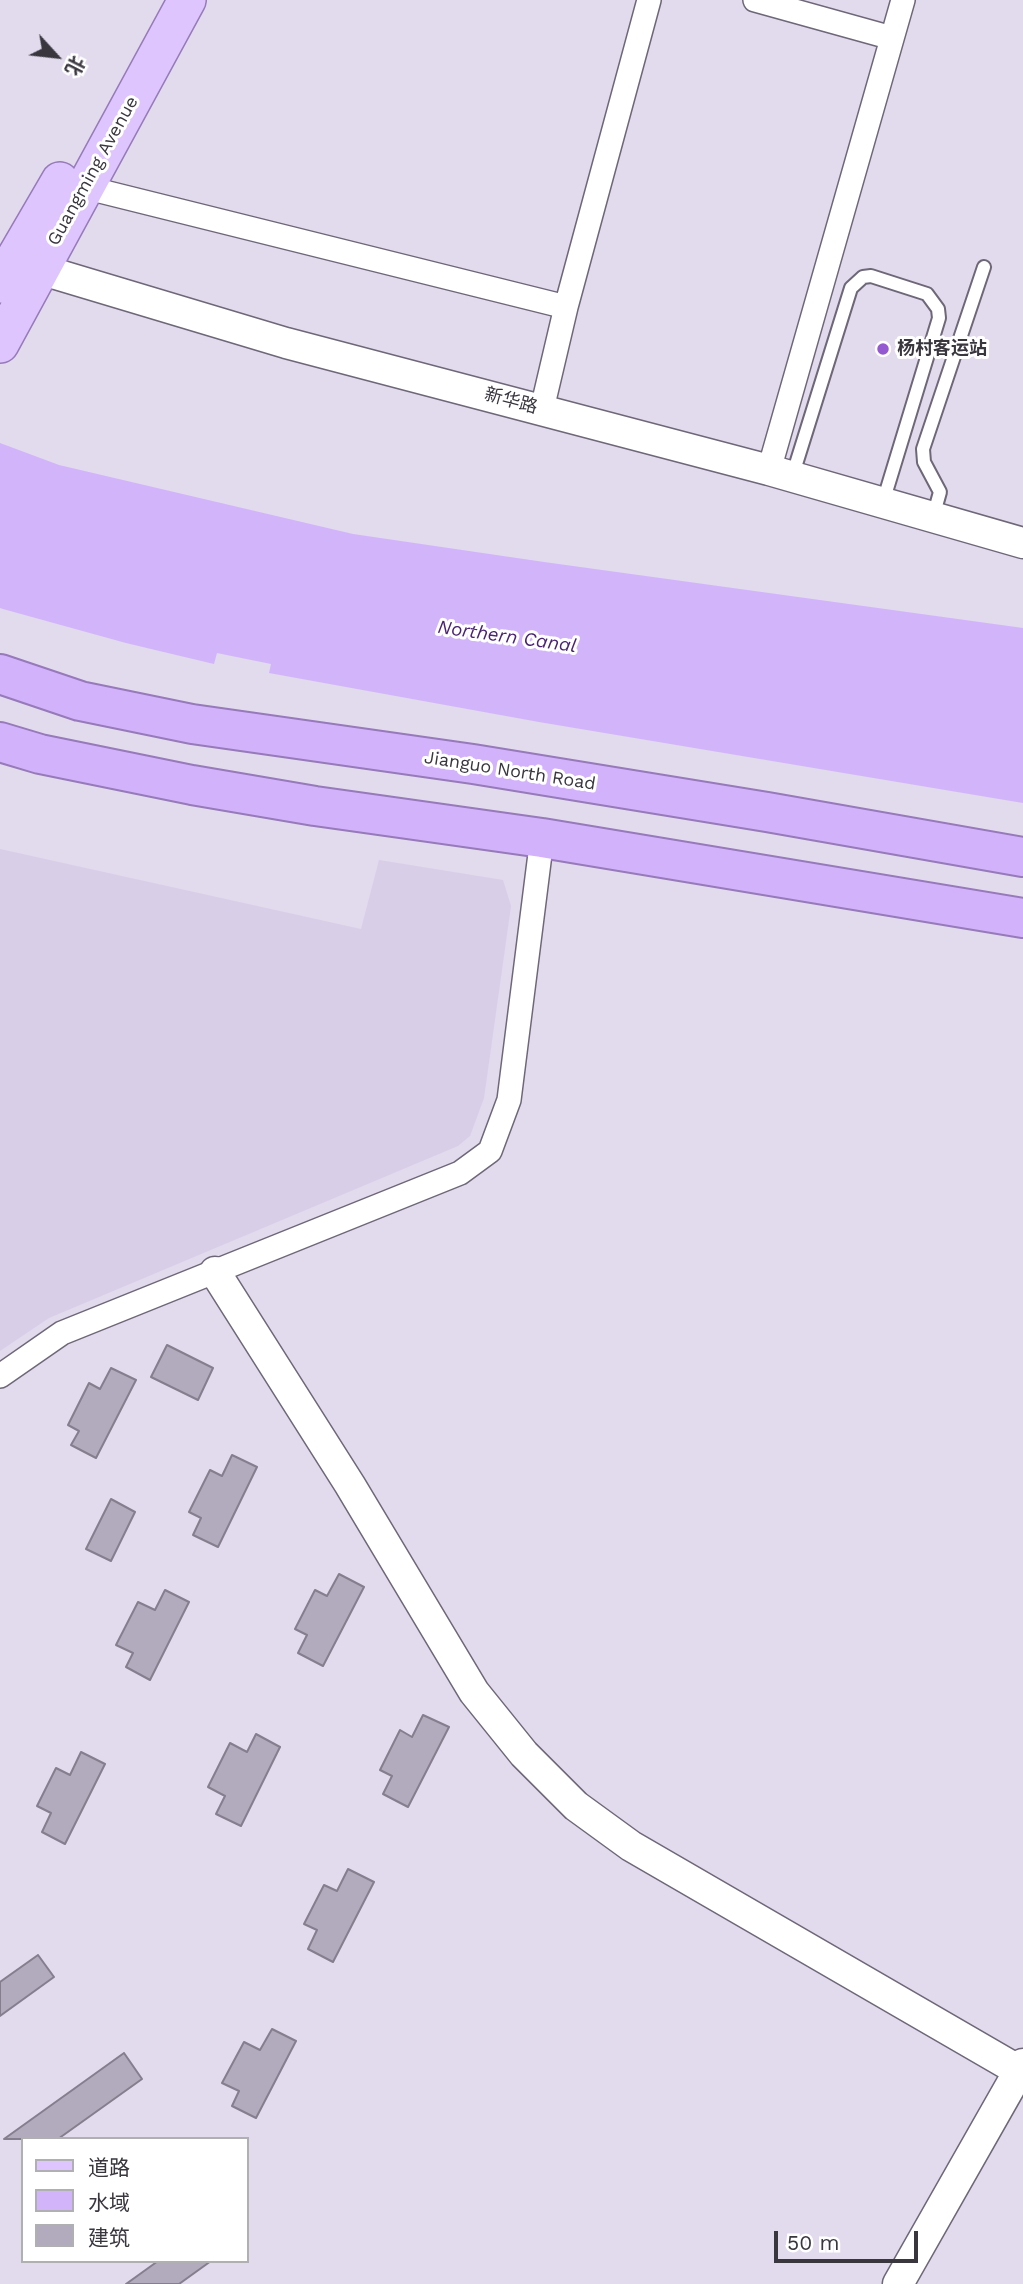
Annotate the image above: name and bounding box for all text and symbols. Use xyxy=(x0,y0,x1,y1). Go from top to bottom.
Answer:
north arrow xyxy=(21,21,91,91)
text: 北 xyxy=(61,52,90,79)
street label: Guangming Avenue xyxy=(43,93,143,249)
place label: 杨村客运站 xyxy=(897,338,987,360)
marker: 杨村客运站 xyxy=(875,341,891,357)
street label: 新华路 xyxy=(482,384,540,418)
water label: Northern Canal xyxy=(436,616,578,658)
street label: Jianguo North Road xyxy=(423,747,597,795)
legend xyxy=(21,2137,248,2263)
text: 道路 xyxy=(88,2155,130,2180)
text: 水域 xyxy=(88,2190,130,2215)
scale bar xyxy=(778,2218,922,2262)
text: 建筑 xyxy=(88,2225,130,2250)
text: 50 m xyxy=(787,2230,839,2255)

